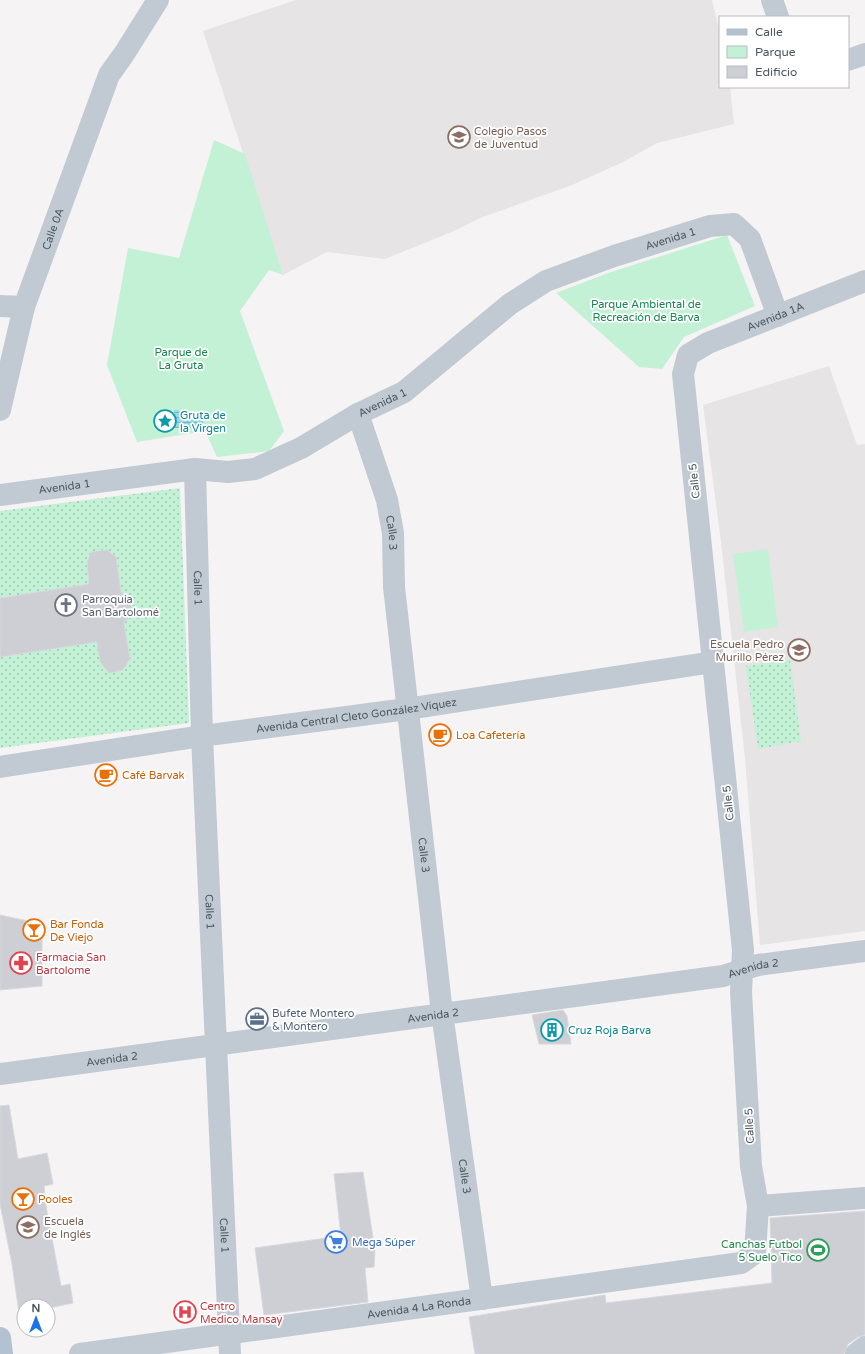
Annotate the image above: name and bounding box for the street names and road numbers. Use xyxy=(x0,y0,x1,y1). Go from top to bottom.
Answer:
street label: Calle 0A xyxy=(40,206,67,252)
street label: Avenida 1 xyxy=(644,225,697,253)
street label: Avenida 1A xyxy=(745,300,806,334)
street label: Avenida 1 xyxy=(356,386,409,420)
street label: Calle 5 xyxy=(686,463,703,499)
street label: Avenida 1 xyxy=(38,477,91,497)
street label: Calle 3 xyxy=(383,514,399,551)
street label: Calle 1 xyxy=(191,570,205,606)
street label: Avenida Central Cleto González Víquez xyxy=(255,695,458,736)
street label: Calle 5 xyxy=(720,785,737,821)
street label: Calle 3 xyxy=(415,837,432,873)
street label: Calle 1 xyxy=(202,894,217,930)
street label: Avenida 2 xyxy=(726,956,780,981)
street label: Avenida 2 xyxy=(406,1006,460,1026)
street label: Avenida 2 xyxy=(85,1049,139,1069)
street label: Calle 5 xyxy=(742,1108,757,1144)
street label: Calle 3 xyxy=(455,1158,473,1195)
street label: Calle 1 xyxy=(217,1217,231,1253)
street label: Avenida 4 La Ronda xyxy=(366,1294,472,1321)

